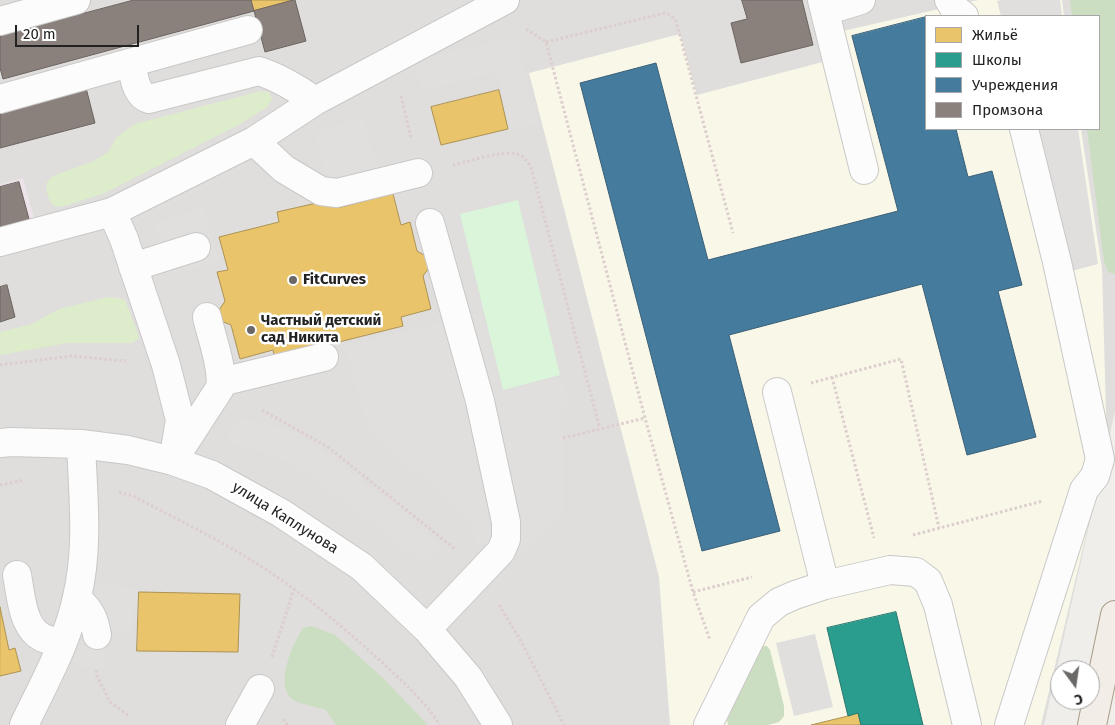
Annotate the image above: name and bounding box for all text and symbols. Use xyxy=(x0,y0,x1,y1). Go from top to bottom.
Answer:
scale bar xyxy=(18,15,141,47)
legend xyxy=(925,15,1100,130)
text: 20 m xyxy=(23,25,56,43)
text: Жильё xyxy=(972,26,1018,44)
text: Школы xyxy=(972,51,1022,69)
text: Учреждения xyxy=(972,76,1058,94)
text: Промзона xyxy=(972,101,1043,119)
place label: FitCurves xyxy=(303,271,366,289)
marker: FitCurves xyxy=(287,274,299,286)
place label: Частный детский сад Никита xyxy=(261,312,381,347)
marker: Частный детский сад Никита xyxy=(245,324,257,336)
street label: улица Каплунова xyxy=(229,478,341,558)
north arrow xyxy=(1050,660,1100,710)
text: С xyxy=(1073,690,1084,708)

